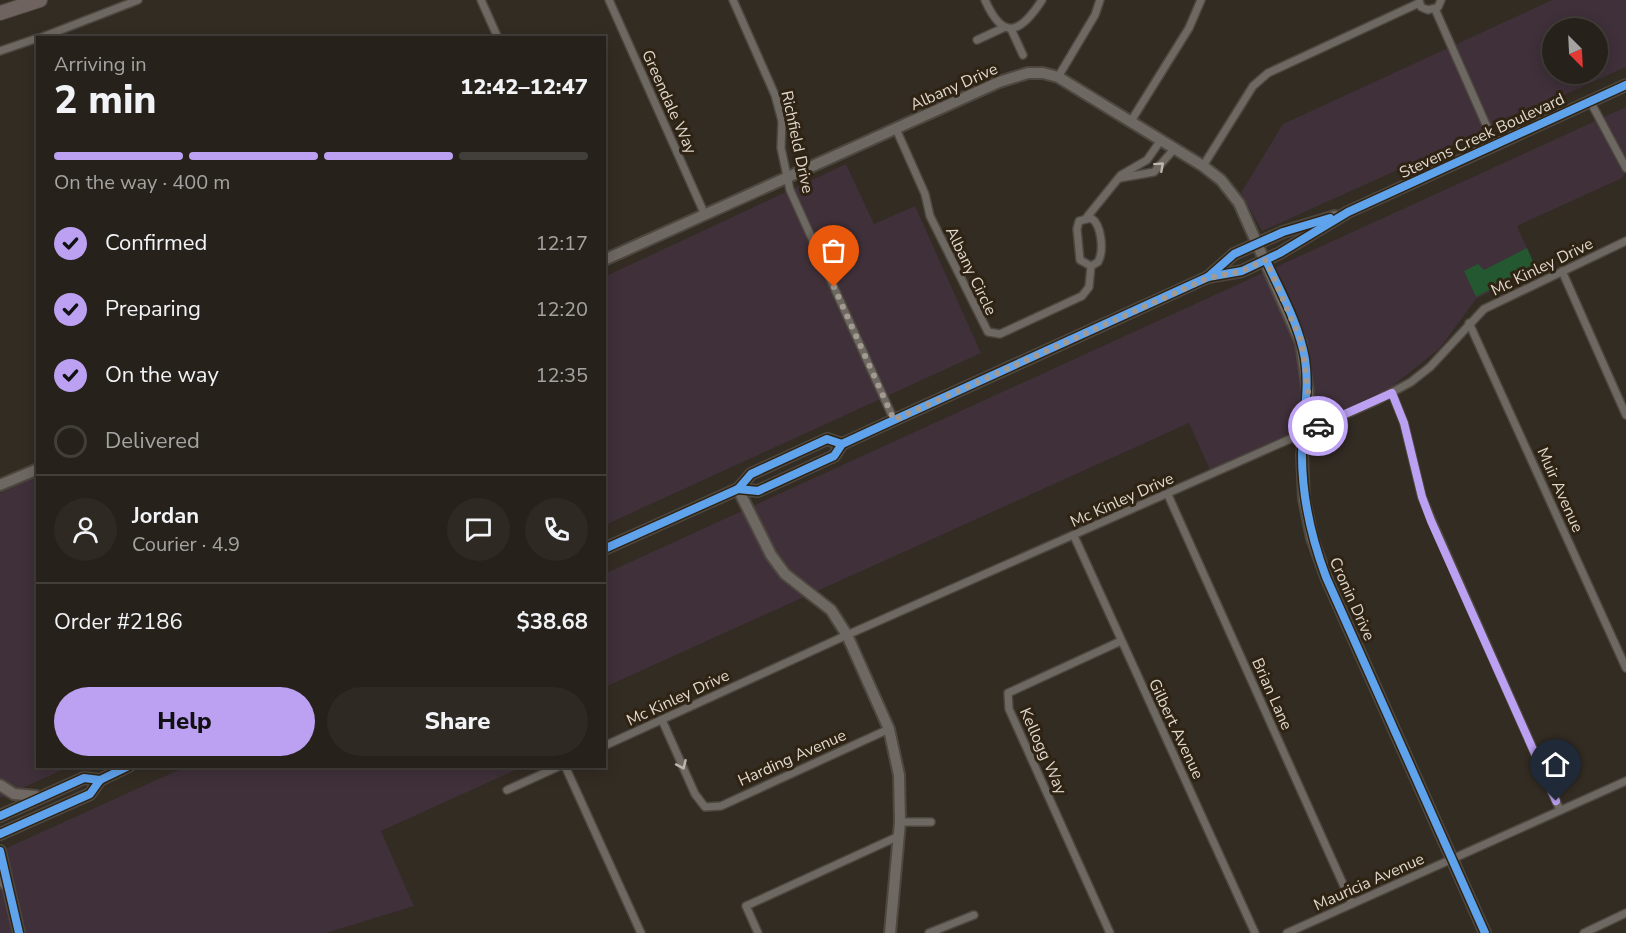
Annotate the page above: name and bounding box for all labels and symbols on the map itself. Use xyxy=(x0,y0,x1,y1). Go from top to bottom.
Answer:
north arrow xyxy=(1542,18,1608,84)
street label: Greendale Way xyxy=(636,46,702,158)
street label: Albany Drive xyxy=(907,58,1001,116)
street label: Stevens Creek Boulevard xyxy=(1396,88,1568,184)
street label: Richfield Drive xyxy=(775,89,819,195)
one-way arrow xyxy=(1153,162,1164,173)
street label: Albany Circle xyxy=(940,223,1002,319)
pin xyxy=(808,225,859,287)
street label: Mc Kinley Drive xyxy=(1487,233,1597,301)
courier xyxy=(1288,396,1348,456)
street label: Muir Avenue xyxy=(1532,444,1588,536)
street label: Mc Kinley Drive xyxy=(1067,467,1177,533)
street label: Cronin Drive xyxy=(1324,554,1380,644)
street label: Brian Lane xyxy=(1246,654,1298,734)
street label: Mc Kinley Drive xyxy=(623,664,733,732)
street label: Gilbert Avenue xyxy=(1143,675,1209,783)
street label: Kellogg Way xyxy=(1014,704,1072,799)
street label: Harding Avenue xyxy=(734,724,850,792)
pin xyxy=(1530,739,1581,801)
one-way arrow xyxy=(675,758,687,769)
street label: Mauricia Avenue xyxy=(1310,848,1428,916)

